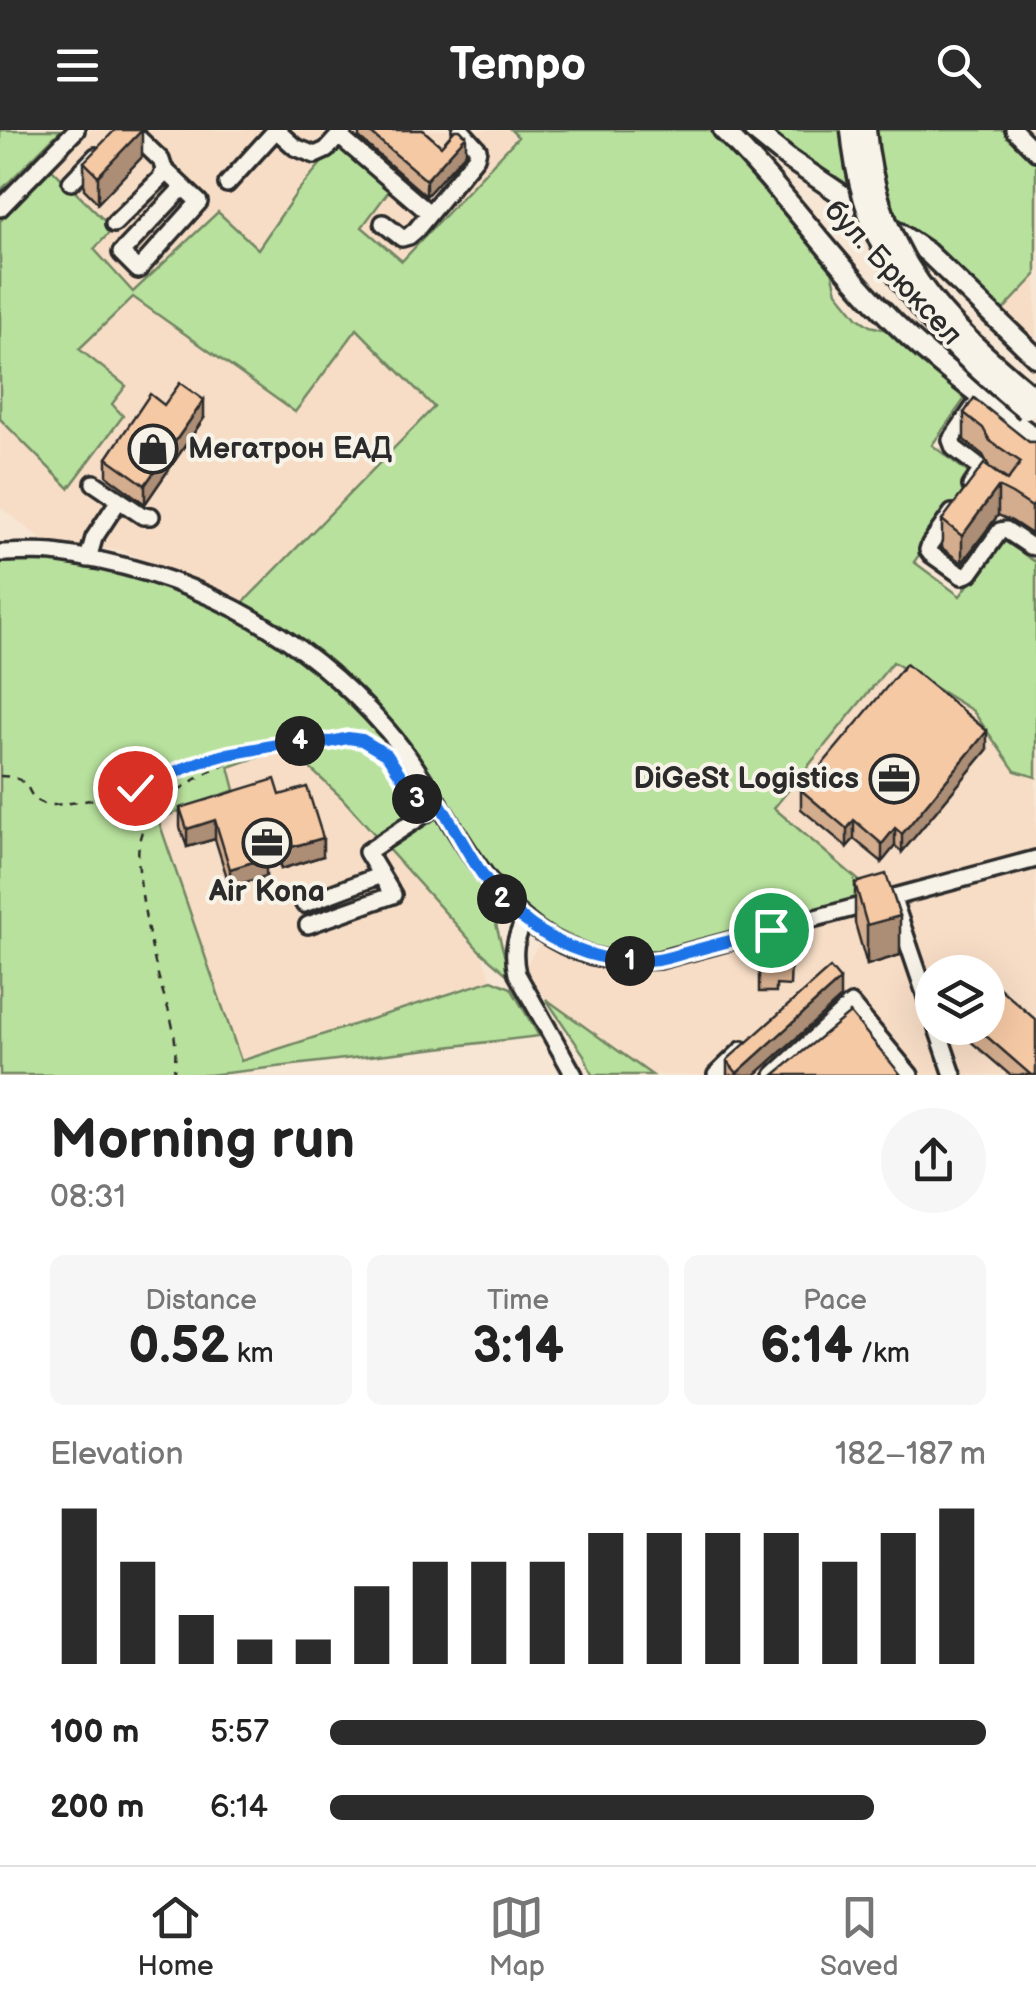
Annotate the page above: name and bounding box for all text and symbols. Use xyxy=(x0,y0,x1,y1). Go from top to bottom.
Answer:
icon: menu xyxy=(50,38,105,93)
text: Tempo xyxy=(450,38,586,93)
icon: search xyxy=(931,38,986,93)
street label: бул. Брюксел xyxy=(817,193,969,353)
shop icon: Мегатрон ЕАД xyxy=(127,423,179,475)
place label: Мегатрон ЕАД xyxy=(188,431,392,467)
pin: 4 xyxy=(275,716,325,766)
text: 4 xyxy=(292,724,308,757)
pin xyxy=(93,746,178,831)
office icon: DiGeSt Logistics xyxy=(868,753,920,805)
icon: check xyxy=(108,761,163,816)
place label: DiGeSt Logistics xyxy=(634,761,859,797)
pin: 3 xyxy=(392,774,442,824)
text: 3 xyxy=(409,782,425,815)
office icon: Air Kona xyxy=(241,817,293,869)
place label: Air Kona xyxy=(208,874,325,910)
pin: 2 xyxy=(477,874,527,924)
text: 2 xyxy=(494,882,510,915)
pin xyxy=(729,888,814,973)
icon: arrive xyxy=(744,903,799,958)
pin: 1 xyxy=(605,936,655,986)
text: 1 xyxy=(624,944,636,977)
map controls xyxy=(915,955,1005,1045)
button: layers xyxy=(915,955,1005,1045)
text: Morning run xyxy=(50,1107,355,1174)
button: share xyxy=(881,1108,986,1213)
text: 08:31 xyxy=(50,1178,126,1217)
text: Distance xyxy=(145,1284,257,1317)
text: Time xyxy=(487,1284,549,1317)
text: Pace xyxy=(803,1284,867,1317)
text: 0.52 xyxy=(128,1317,229,1377)
text: 3:14 xyxy=(472,1317,564,1377)
text: 6:14 xyxy=(760,1317,853,1377)
text: km xyxy=(229,1337,274,1370)
text: /km xyxy=(853,1337,910,1370)
text: Elevation xyxy=(50,1435,183,1474)
text: 182–187 m xyxy=(835,1435,986,1474)
text: 100 m xyxy=(50,1713,139,1752)
text: 5:57 xyxy=(210,1713,269,1752)
text: 200 m xyxy=(50,1788,144,1827)
text: 6:14 xyxy=(210,1788,268,1827)
tab: Home xyxy=(138,1890,214,1983)
tab: Map xyxy=(489,1890,545,1983)
tab: Saved xyxy=(820,1890,898,1983)

